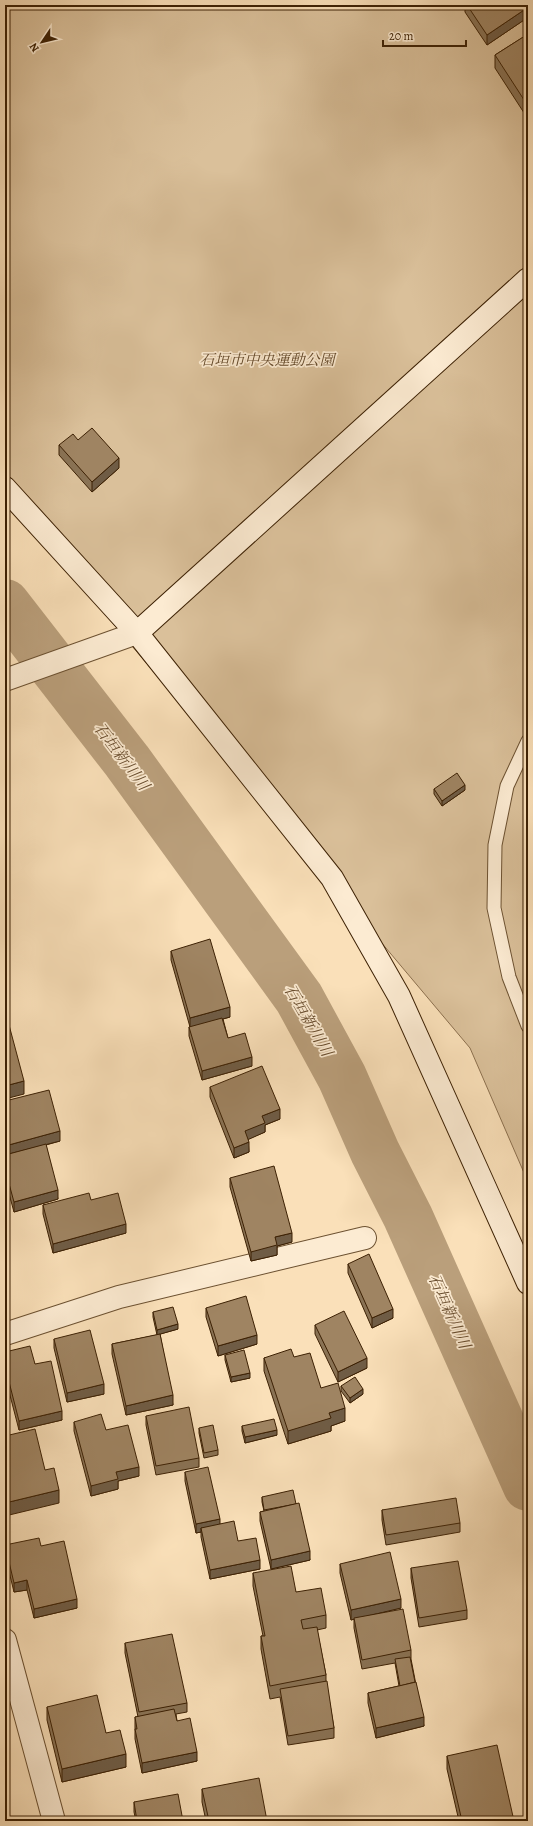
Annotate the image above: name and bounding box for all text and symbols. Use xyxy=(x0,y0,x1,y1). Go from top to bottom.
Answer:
north arrow xyxy=(22,22,62,62)
scale bar xyxy=(383,22,466,48)
text: 20 m xyxy=(389,28,413,44)
text: N xyxy=(26,40,43,55)
park label: 石垣市中央運動公園 xyxy=(199,350,337,370)
water label: 石垣新川川 xyxy=(88,718,155,797)
water label: 石垣新川川 xyxy=(279,980,339,1062)
water label: 石垣新川川 xyxy=(423,1270,476,1354)

